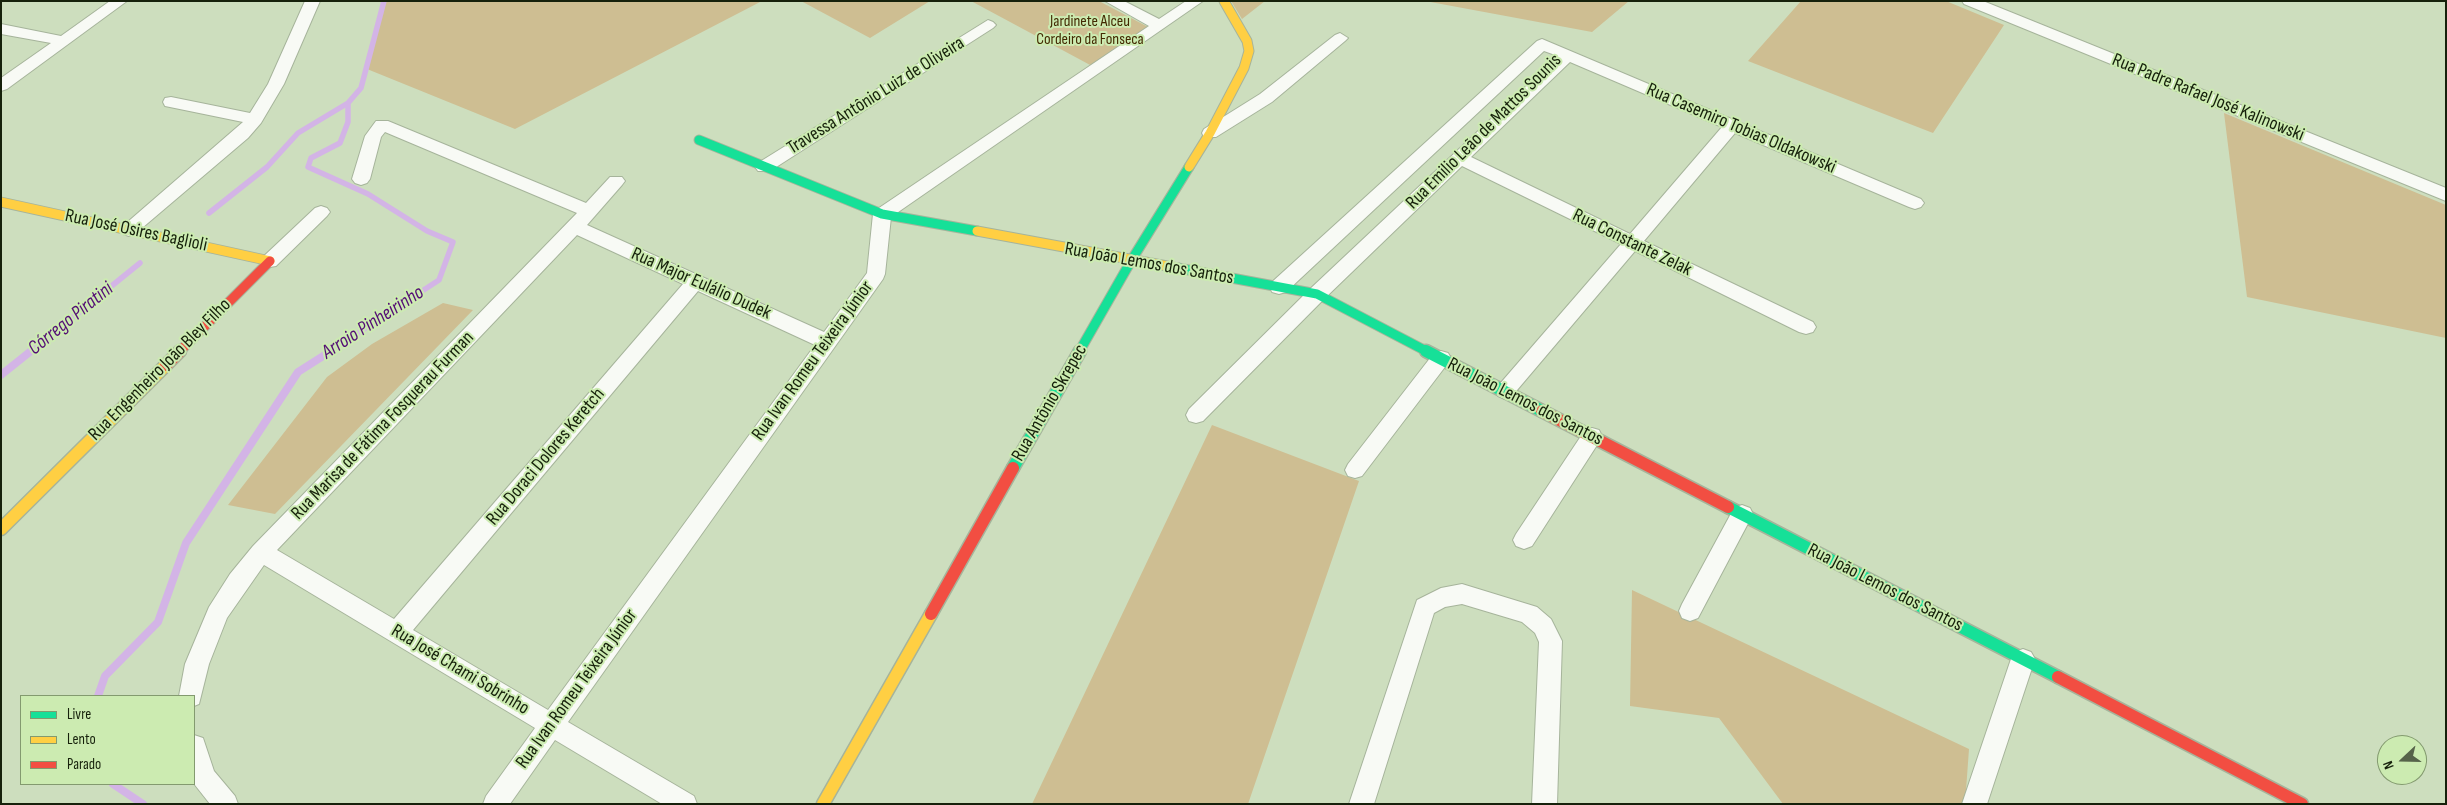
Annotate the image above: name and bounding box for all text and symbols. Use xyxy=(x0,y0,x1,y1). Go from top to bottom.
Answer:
park label: Jardinete Alceu Cordeiro da Fonseca xyxy=(1036,12,1144,50)
street label: Travessa Antônio Luiz de Oliveira xyxy=(783,32,969,160)
street label: Rua Padre Rafael José Kalinowski xyxy=(2109,49,2307,147)
street label: Rua Emilio Leão de Mattos Sounis xyxy=(1402,50,1566,214)
street label: Rua Casemiro Tobias Oldakowski xyxy=(1643,79,1839,179)
street label: Rua Constante Zelak xyxy=(1569,204,1695,282)
street label: Rua José Osires Baglioli xyxy=(63,205,209,257)
street label: Rua João Lemos dos Santos xyxy=(1063,238,1235,290)
street label: Rua Major Eulálio Dudek xyxy=(628,243,774,325)
water label: Córrego Piratini xyxy=(24,277,118,361)
street label: Rua Ivan Romeu Teixeira Júnior xyxy=(747,277,879,445)
water label: Arroio Pinheirinho xyxy=(317,281,429,365)
street label: Rua Engenheiro João Bley Filho xyxy=(84,294,236,446)
street label: Rua Marisa de Fátima Fosquerau Furman xyxy=(287,327,479,525)
street label: Rua Antônio Skrepec xyxy=(1007,340,1093,466)
street label: Rua João Lemos dos Santos xyxy=(1444,353,1606,451)
street label: Rua Doraci Dolores Keretch xyxy=(482,384,610,530)
street label: Rua João Lemos dos Santos xyxy=(1804,539,1966,637)
street label: Rua Ivan Romeu Teixeira Júnior xyxy=(511,605,643,773)
street label: Rua José Chami Sobrinho xyxy=(387,620,533,720)
legend xyxy=(20,695,195,785)
text: Livre xyxy=(67,705,91,724)
text: Lento xyxy=(67,730,96,749)
north arrow xyxy=(2377,735,2427,785)
text: Parado xyxy=(67,755,101,774)
text: N xyxy=(2379,759,2398,772)

